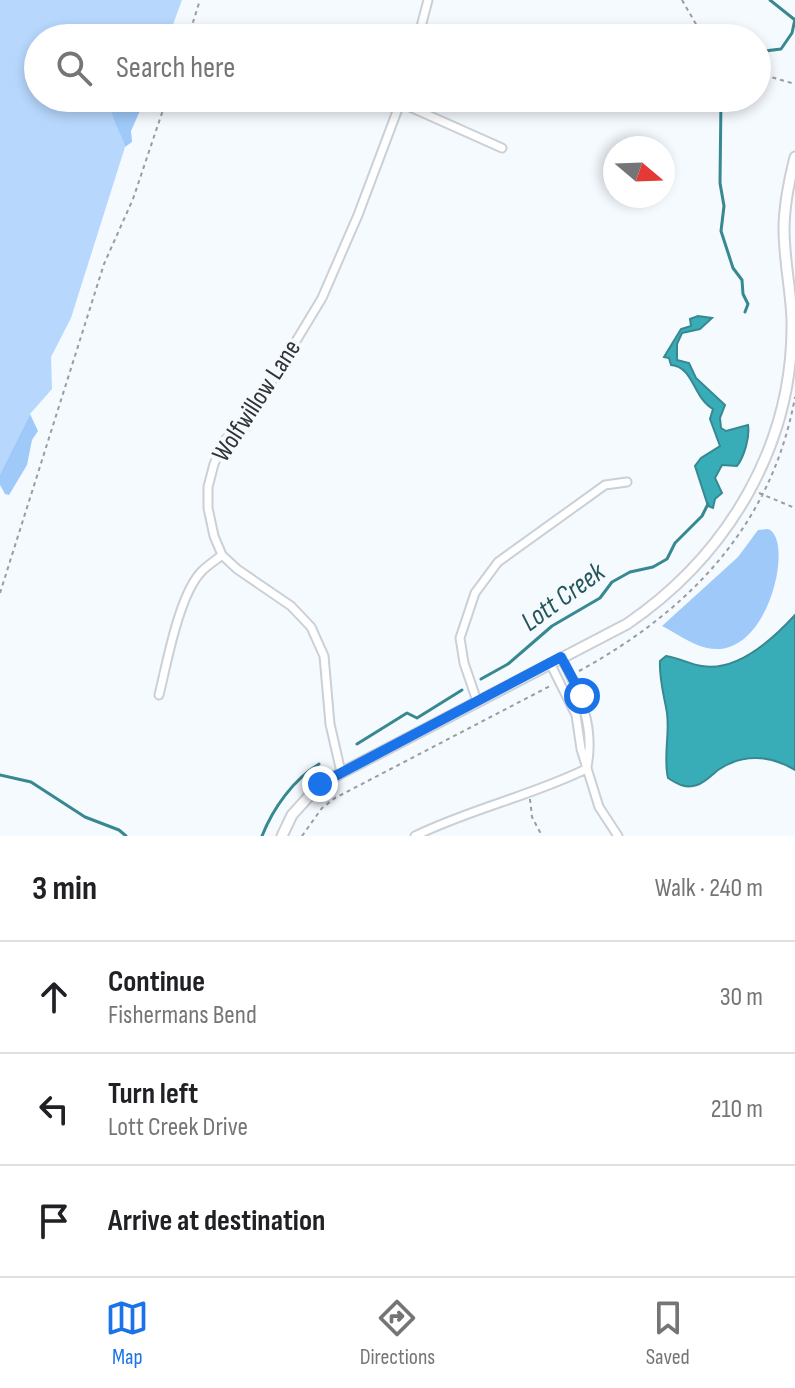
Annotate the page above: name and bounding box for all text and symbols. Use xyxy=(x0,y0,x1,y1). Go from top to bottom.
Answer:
search box xyxy=(24,24,771,112)
icon: search xyxy=(52,46,96,90)
text: Search here xyxy=(116,50,235,86)
north arrow xyxy=(603,136,675,208)
street label: Wolfwillow Lane xyxy=(206,334,308,468)
water label: Lott Creek xyxy=(515,555,612,638)
route start xyxy=(564,678,600,714)
route end xyxy=(302,766,338,802)
text: 3 min xyxy=(32,868,97,909)
text: Walk · 240 m xyxy=(655,873,763,904)
text: Continue xyxy=(108,964,205,1000)
icon: ahead xyxy=(32,975,76,1019)
text: 30 m xyxy=(720,982,763,1013)
text: Fishermans Bend xyxy=(108,1000,257,1031)
text: Turn left xyxy=(108,1076,198,1112)
icon: left xyxy=(32,1087,76,1131)
text: 210 m xyxy=(711,1094,763,1125)
text: Lott Creek Drive xyxy=(108,1112,248,1143)
icon: arrive xyxy=(32,1199,76,1243)
text: Arrive at destination xyxy=(108,1203,325,1239)
tab: Map xyxy=(105,1296,149,1371)
tab: Directions xyxy=(360,1296,435,1371)
tab: Saved xyxy=(646,1296,690,1371)

